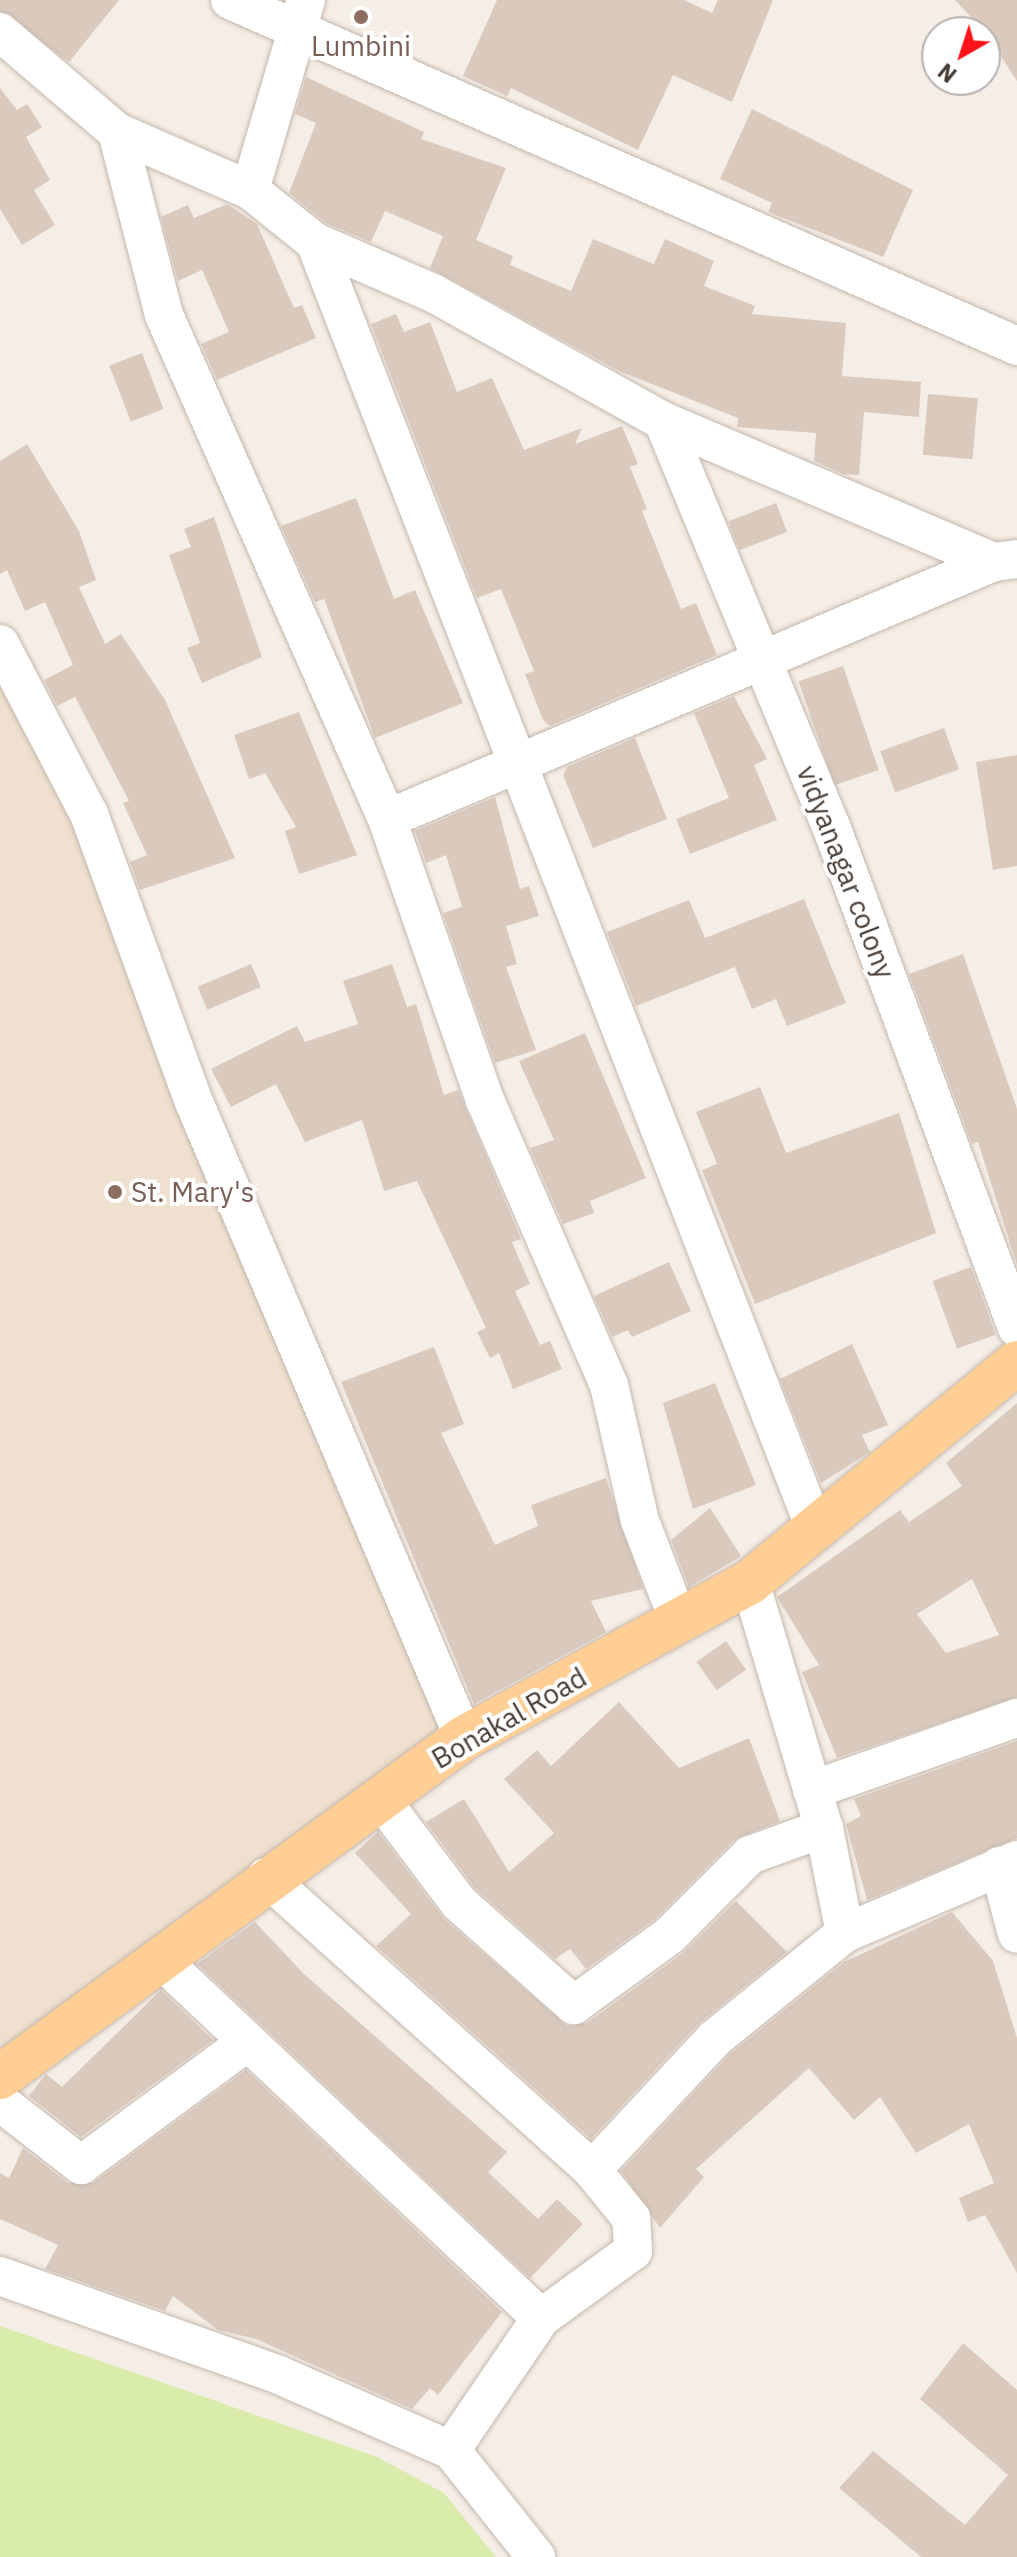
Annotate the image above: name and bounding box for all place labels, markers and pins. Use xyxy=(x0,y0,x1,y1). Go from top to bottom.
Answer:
marker: Lumbini xyxy=(352,8,370,26)
place label: Lumbini xyxy=(311,29,411,63)
place label: St. Mary's xyxy=(131,1175,255,1209)
marker: St. Mary's xyxy=(106,1183,124,1201)

